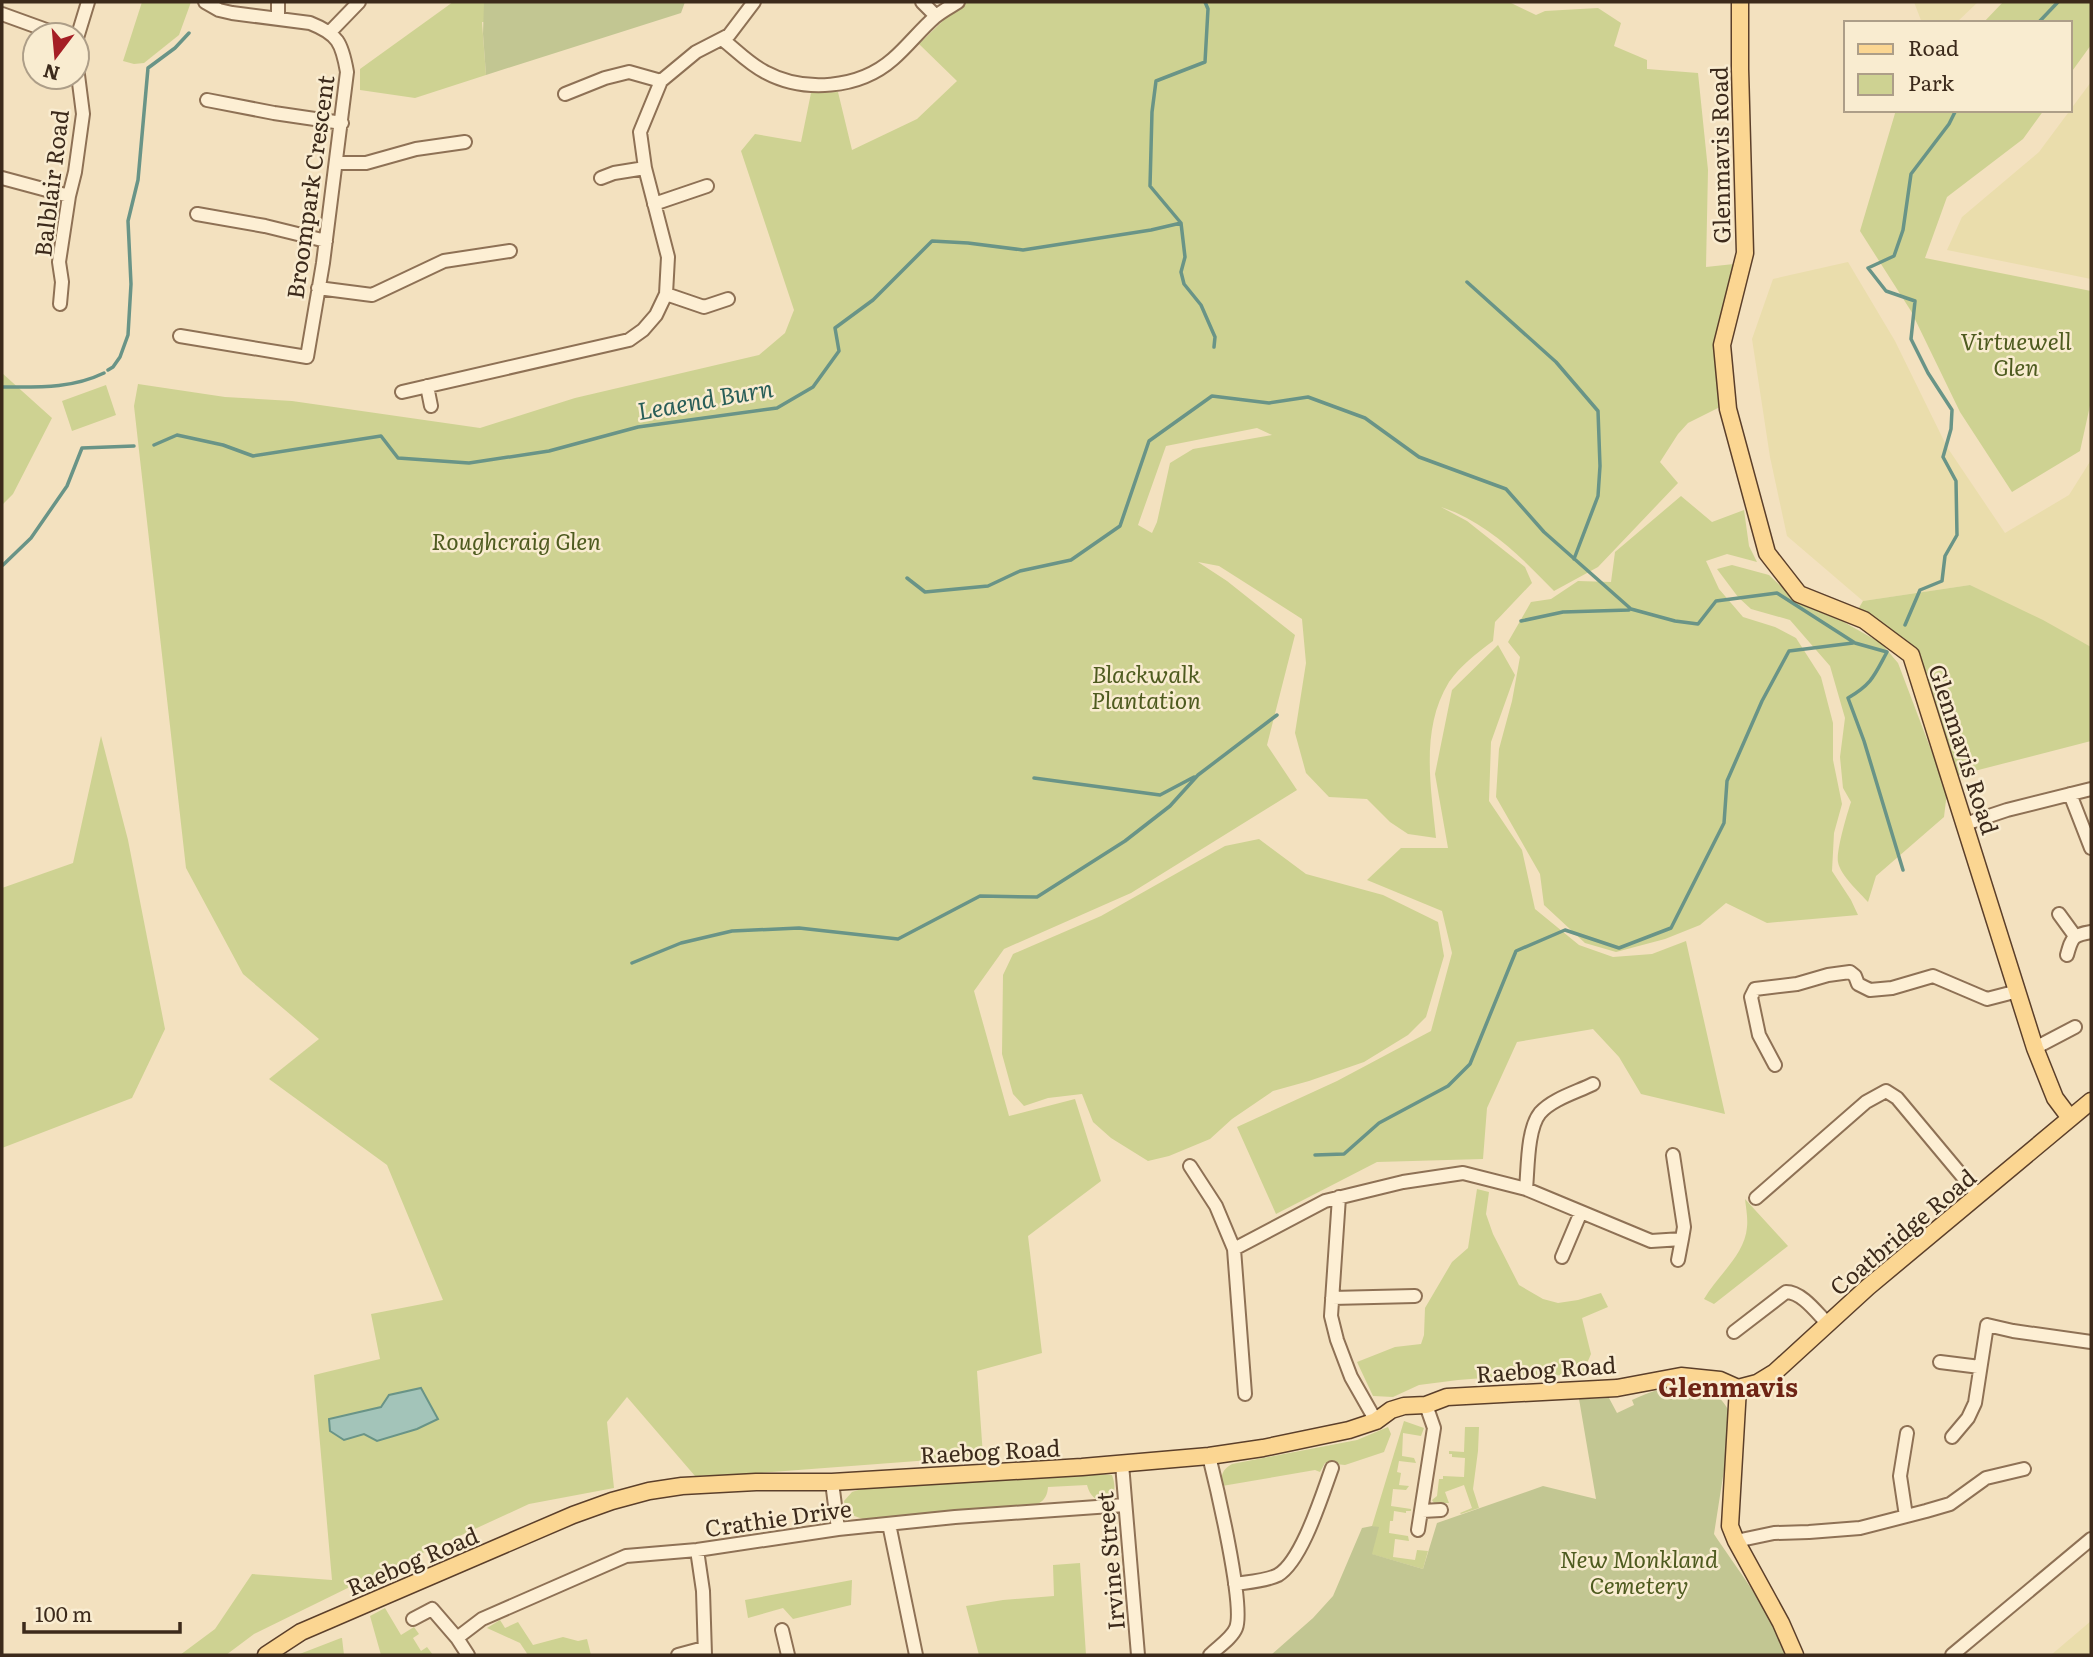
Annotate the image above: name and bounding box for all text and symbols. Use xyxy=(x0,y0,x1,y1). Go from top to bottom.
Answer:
north arrow xyxy=(21,21,91,91)
legend xyxy=(1844,21,2072,112)
text: Road xyxy=(1908,31,1959,62)
text: N xyxy=(39,58,63,89)
street label: Glenmavis Road xyxy=(1700,66,1738,244)
text: Park xyxy=(1908,66,1954,97)
street label: Broompark Crescent xyxy=(276,72,342,301)
street label: Balblair Road xyxy=(24,108,76,258)
park label: Virtuewell Glen xyxy=(1961,323,2072,383)
water label: Leaend Burn xyxy=(634,369,776,427)
park label: Roughcraig Glen xyxy=(431,523,601,557)
park label: Blackwalk Plantation xyxy=(1091,656,1201,716)
street label: Glenmavis Road xyxy=(1921,659,2009,839)
street label: Coatbridge Road xyxy=(1822,1160,1982,1302)
street label: Raebog Road xyxy=(1475,1346,1617,1390)
district label: Glenmavis xyxy=(1658,1366,1798,1405)
street label: Raebog Road xyxy=(919,1429,1061,1471)
street label: Crathie Drive xyxy=(702,1490,854,1544)
street label: Irvine Street xyxy=(1086,1490,1132,1632)
street label: Raebog Road xyxy=(341,1517,483,1603)
park label: New Monkland Cemetery xyxy=(1560,1541,1719,1601)
scale bar xyxy=(24,1590,180,1634)
text: 100 m xyxy=(35,1597,92,1628)

